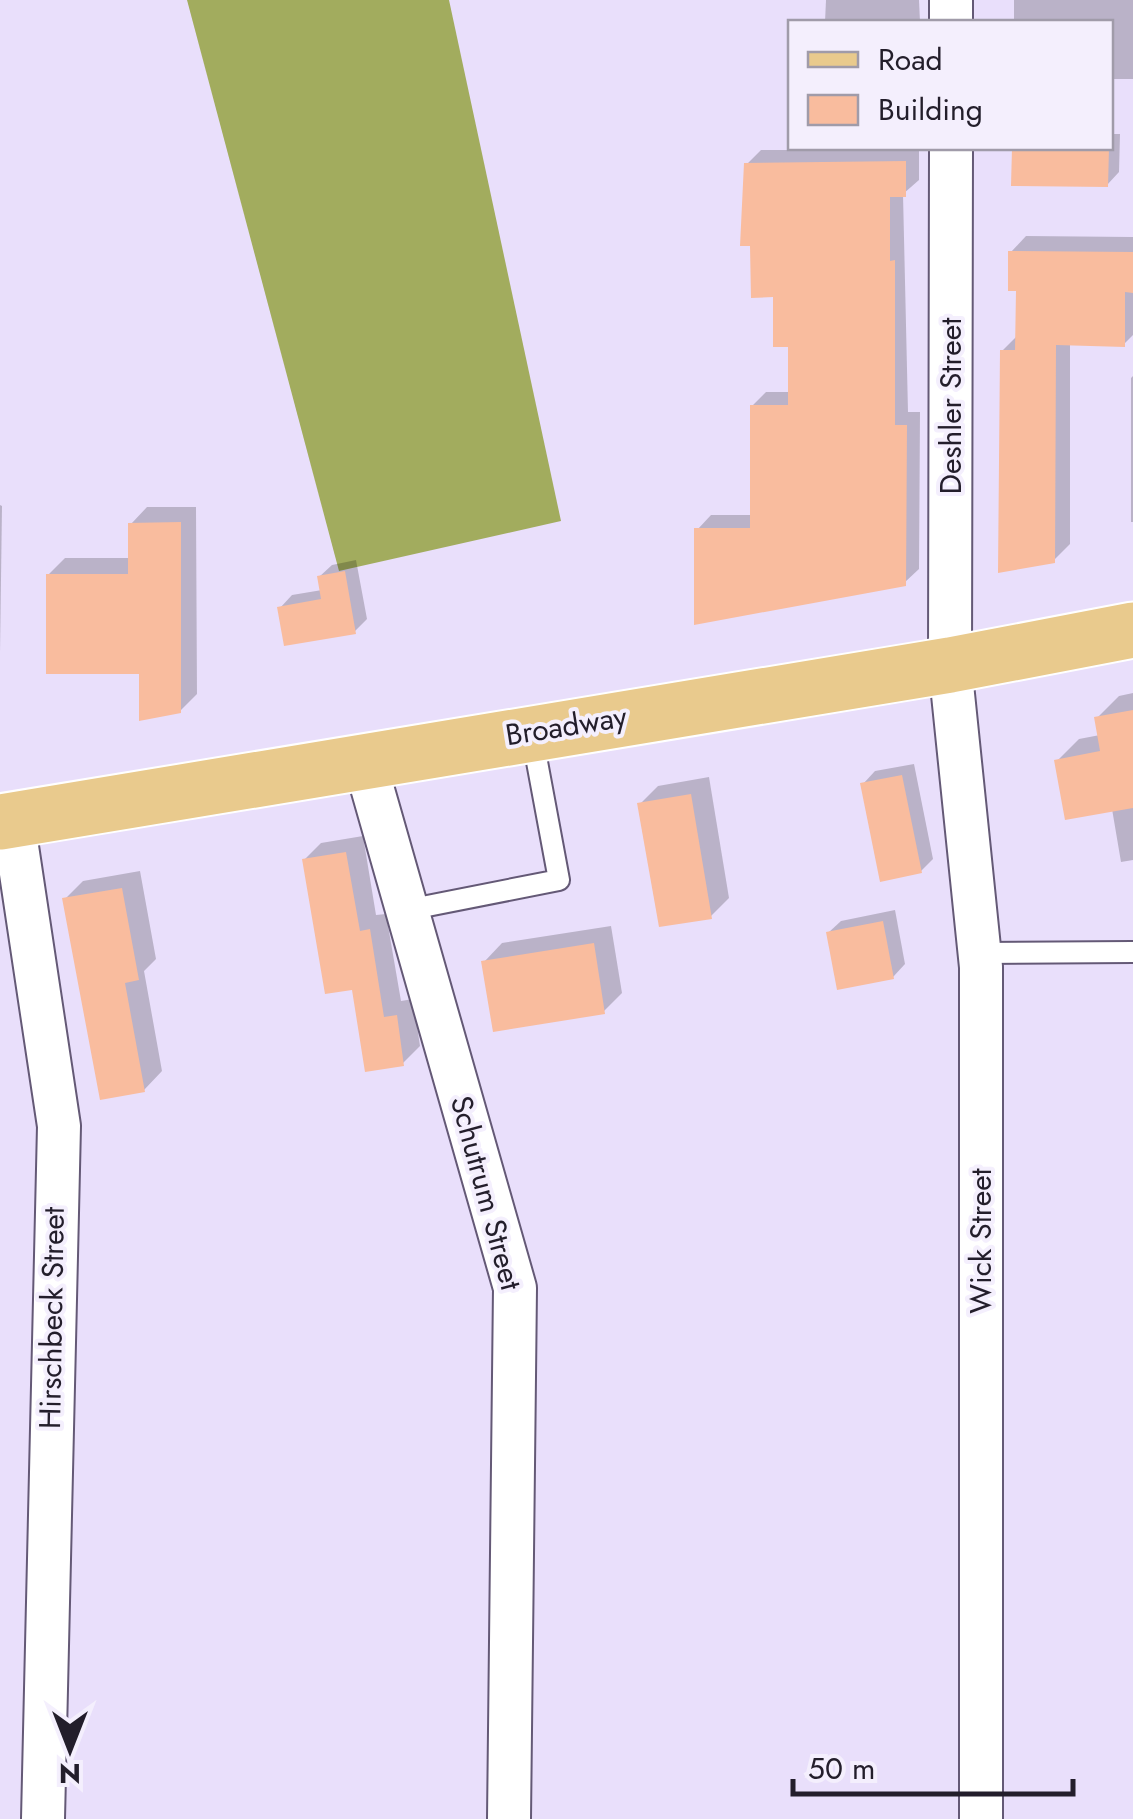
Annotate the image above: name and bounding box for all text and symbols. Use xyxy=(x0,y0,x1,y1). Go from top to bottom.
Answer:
legend xyxy=(788,20,1113,150)
text: Road xyxy=(878,38,943,81)
text: Building xyxy=(878,88,983,131)
street label: Deshler Street xyxy=(929,317,972,494)
street label: Broadway xyxy=(502,695,631,756)
street label: Schutrum Street xyxy=(440,1091,533,1296)
street label: Wick Street xyxy=(959,1167,1002,1314)
street label: Hirschbeck Street xyxy=(28,1206,75,1430)
north arrow xyxy=(20,1699,120,1799)
scale bar xyxy=(793,1734,1073,1796)
text: 50 m xyxy=(808,1747,875,1790)
text: N xyxy=(59,1753,81,1794)

